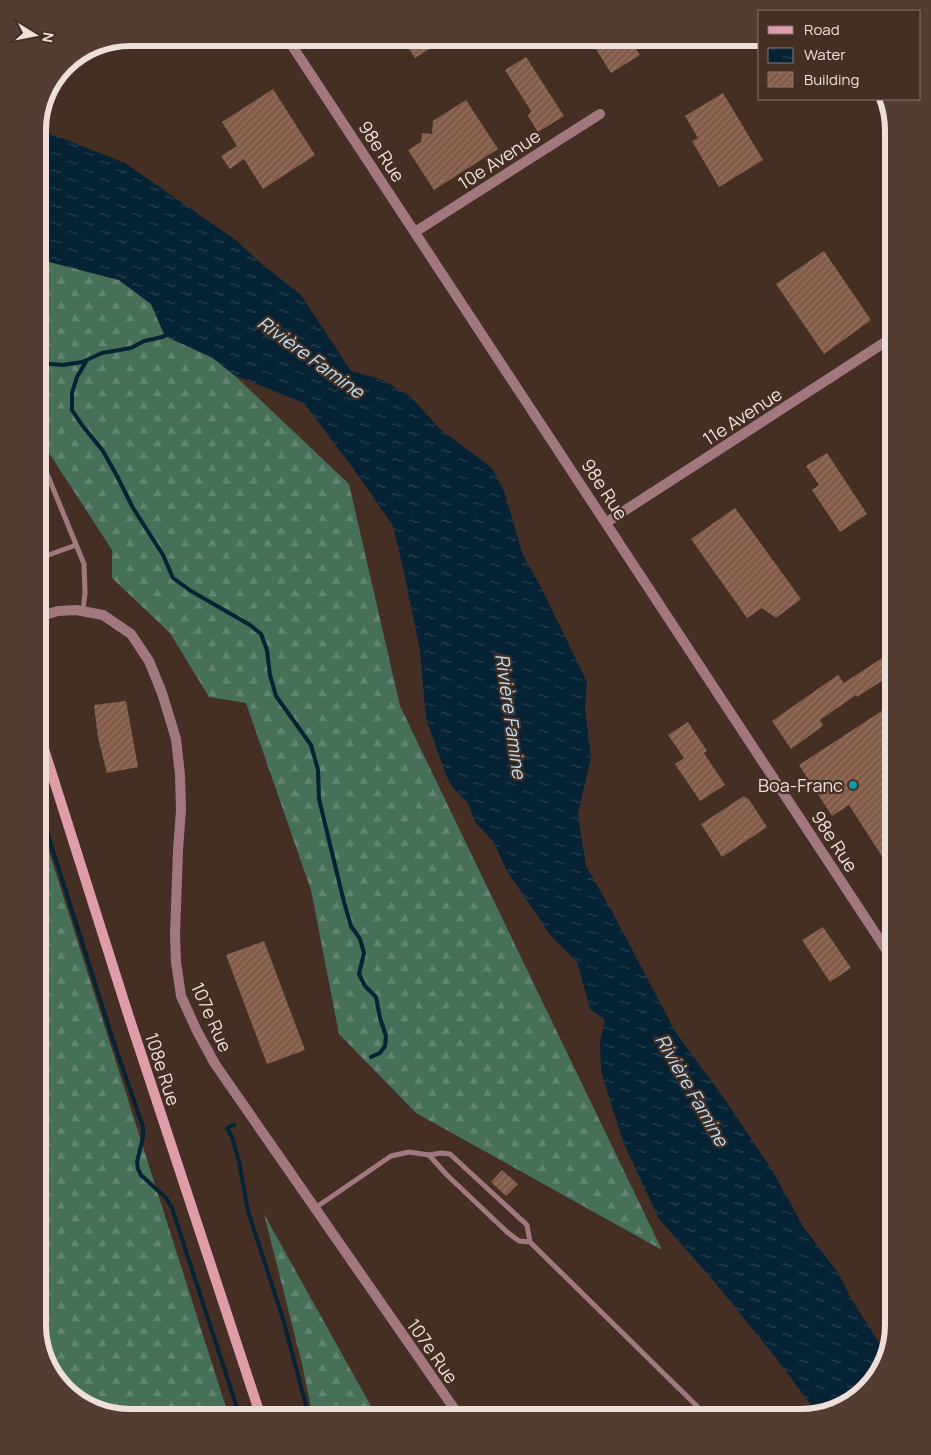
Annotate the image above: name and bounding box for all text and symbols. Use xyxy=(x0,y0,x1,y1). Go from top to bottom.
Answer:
north arrow xyxy=(10,10,60,60)
legend xyxy=(758,10,921,100)
text: Road xyxy=(804,19,840,40)
text: N xyxy=(38,31,59,44)
text: Water xyxy=(804,44,846,65)
text: Building xyxy=(804,69,859,90)
street label: 98e Rue xyxy=(353,116,411,186)
street label: 10e Avenue xyxy=(453,123,545,195)
water label: Rivière Famine xyxy=(252,310,371,406)
street label: 11e Avenue xyxy=(698,381,786,451)
street label: 98e Rue xyxy=(576,454,634,524)
water label: Rivière Famine xyxy=(489,652,533,782)
place label: Boa-Franc xyxy=(758,773,843,797)
marker: Boa-Franc xyxy=(847,779,859,791)
street label: 98e Rue xyxy=(806,806,864,876)
street label: 107e Rue xyxy=(186,978,238,1056)
water label: Rivière Famine xyxy=(649,1029,736,1153)
street label: 108e Rue xyxy=(140,1030,186,1108)
street label: 107e Rue xyxy=(402,1314,464,1388)

